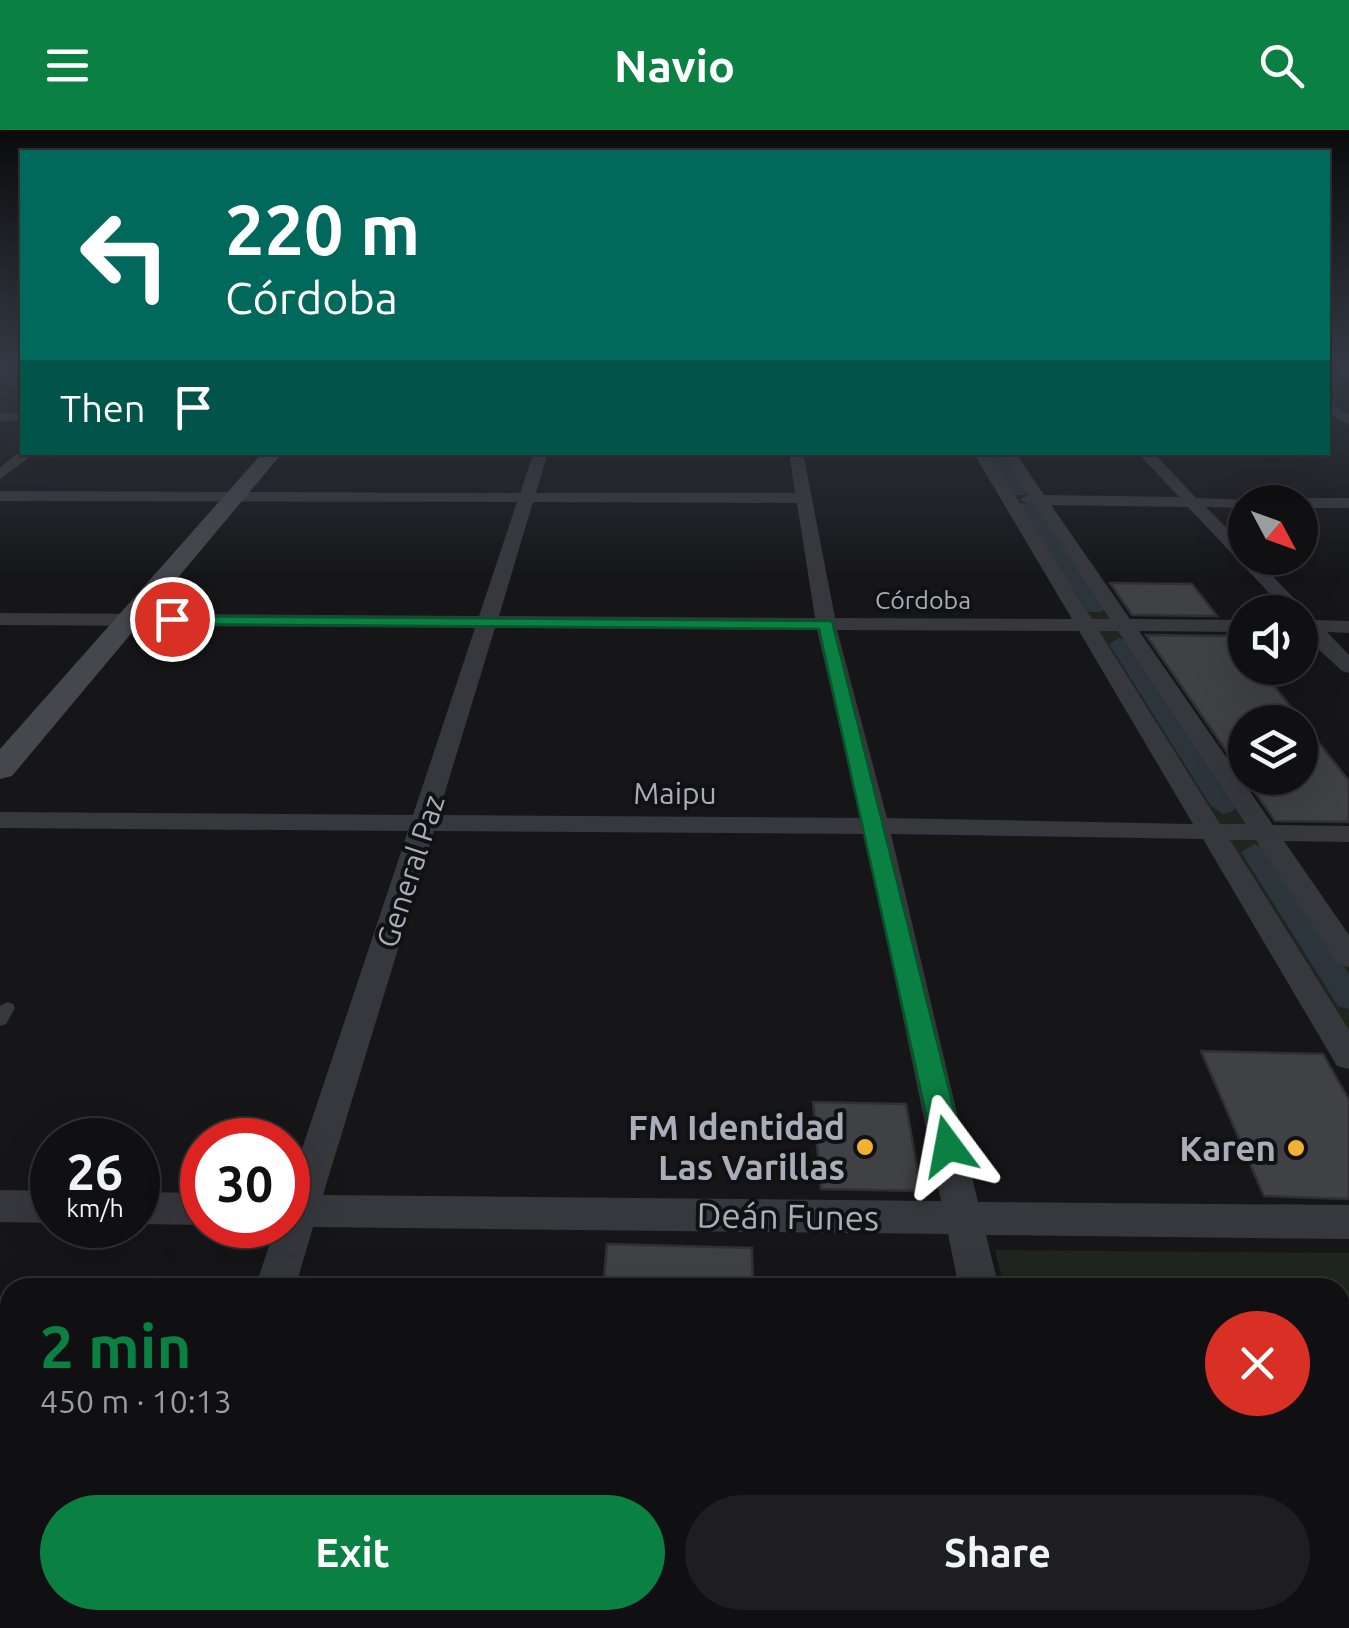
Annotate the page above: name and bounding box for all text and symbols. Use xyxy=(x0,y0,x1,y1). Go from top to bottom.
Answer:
icon: menu xyxy=(40,38,95,93)
icon: search xyxy=(1254,38,1309,93)
text: Navio xyxy=(614,40,735,91)
icon: left xyxy=(60,190,190,320)
text: 220 m xyxy=(225,190,420,268)
text: Córdoba xyxy=(225,272,398,323)
icon: arrive xyxy=(166,380,221,435)
text: Then xyxy=(60,387,146,429)
north arrow xyxy=(1228,485,1318,575)
map controls xyxy=(1228,485,1318,795)
pin xyxy=(130,577,215,662)
street label: Córdoba xyxy=(875,586,971,614)
icon: arrive xyxy=(145,592,200,647)
button: sound xyxy=(1228,595,1318,685)
button: layers xyxy=(1228,705,1318,795)
street label: Maipu xyxy=(633,776,717,810)
street label: General Paz xyxy=(369,790,451,952)
position arrow xyxy=(896,1094,1000,1198)
place label: FM Identidad Las Varillas xyxy=(628,1107,845,1187)
speed limit sign: 30 xyxy=(180,1118,310,1248)
place label: Karen xyxy=(1179,1128,1276,1168)
marker: FM Identidad Las Varillas xyxy=(854,1136,876,1158)
marker: Karen xyxy=(1285,1137,1307,1159)
text: 26 xyxy=(67,1143,123,1199)
text: km/h xyxy=(66,1194,124,1222)
street label: Deán Funes xyxy=(696,1194,880,1238)
button: close xyxy=(1205,1311,1310,1416)
text: 2 min xyxy=(40,1312,192,1379)
text: 450 m · 10:13 xyxy=(40,1383,232,1419)
button: Exit xyxy=(40,1495,665,1610)
button: Share xyxy=(685,1495,1310,1610)

